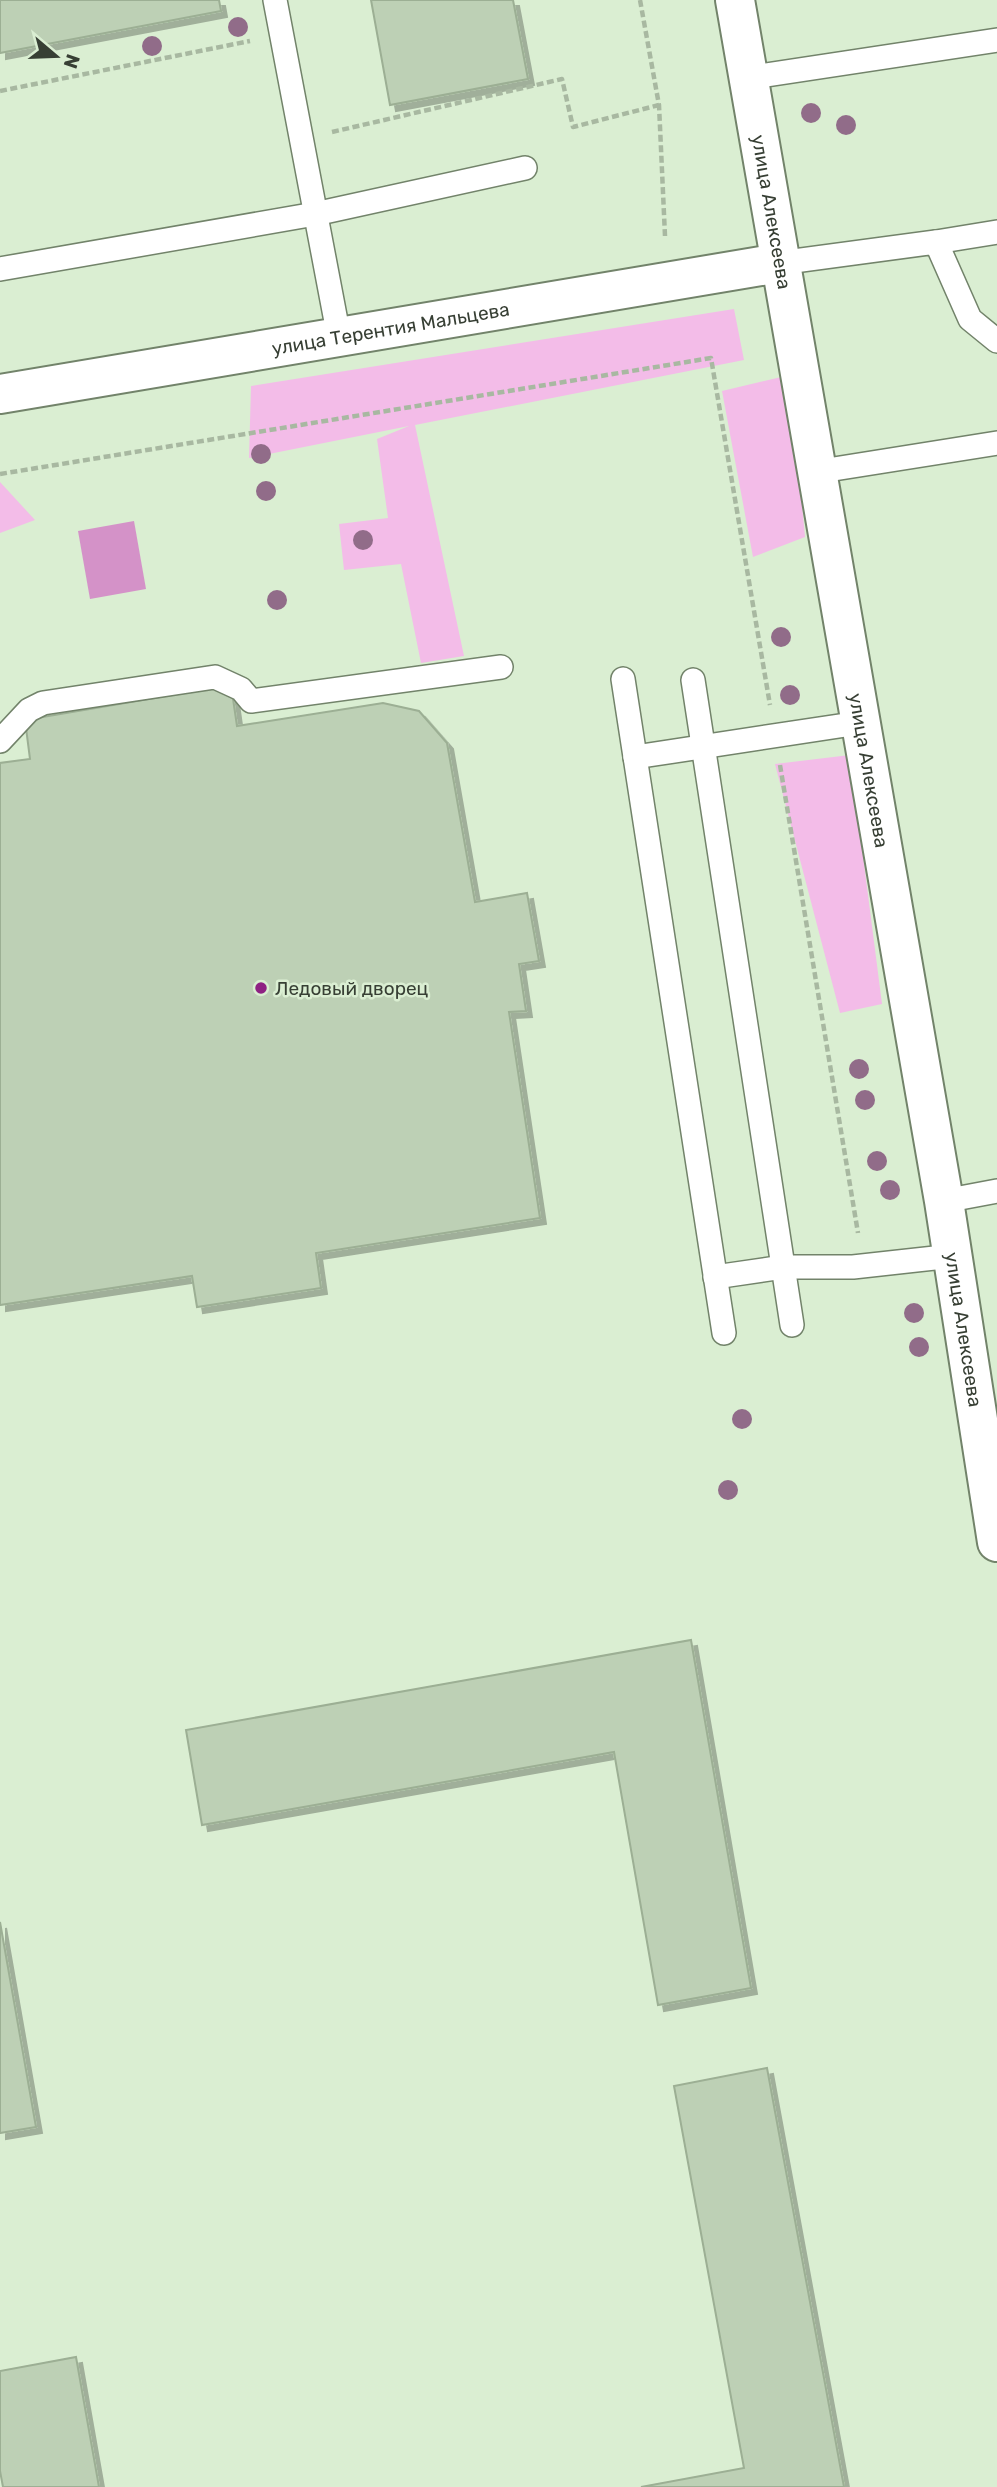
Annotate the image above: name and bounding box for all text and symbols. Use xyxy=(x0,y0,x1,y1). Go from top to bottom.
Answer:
north arrow xyxy=(21,21,91,91)
text: N xyxy=(59,51,85,72)
street label: улица Алексеева xyxy=(747,133,797,291)
street label: улица Терентия Мальцева xyxy=(270,297,511,360)
street label: улица Алексеева xyxy=(844,691,894,849)
place label: Ледовый дворец xyxy=(275,977,429,1000)
marker: Ледовый дворец xyxy=(253,980,269,996)
street label: улица Алексеева xyxy=(941,1250,987,1408)

